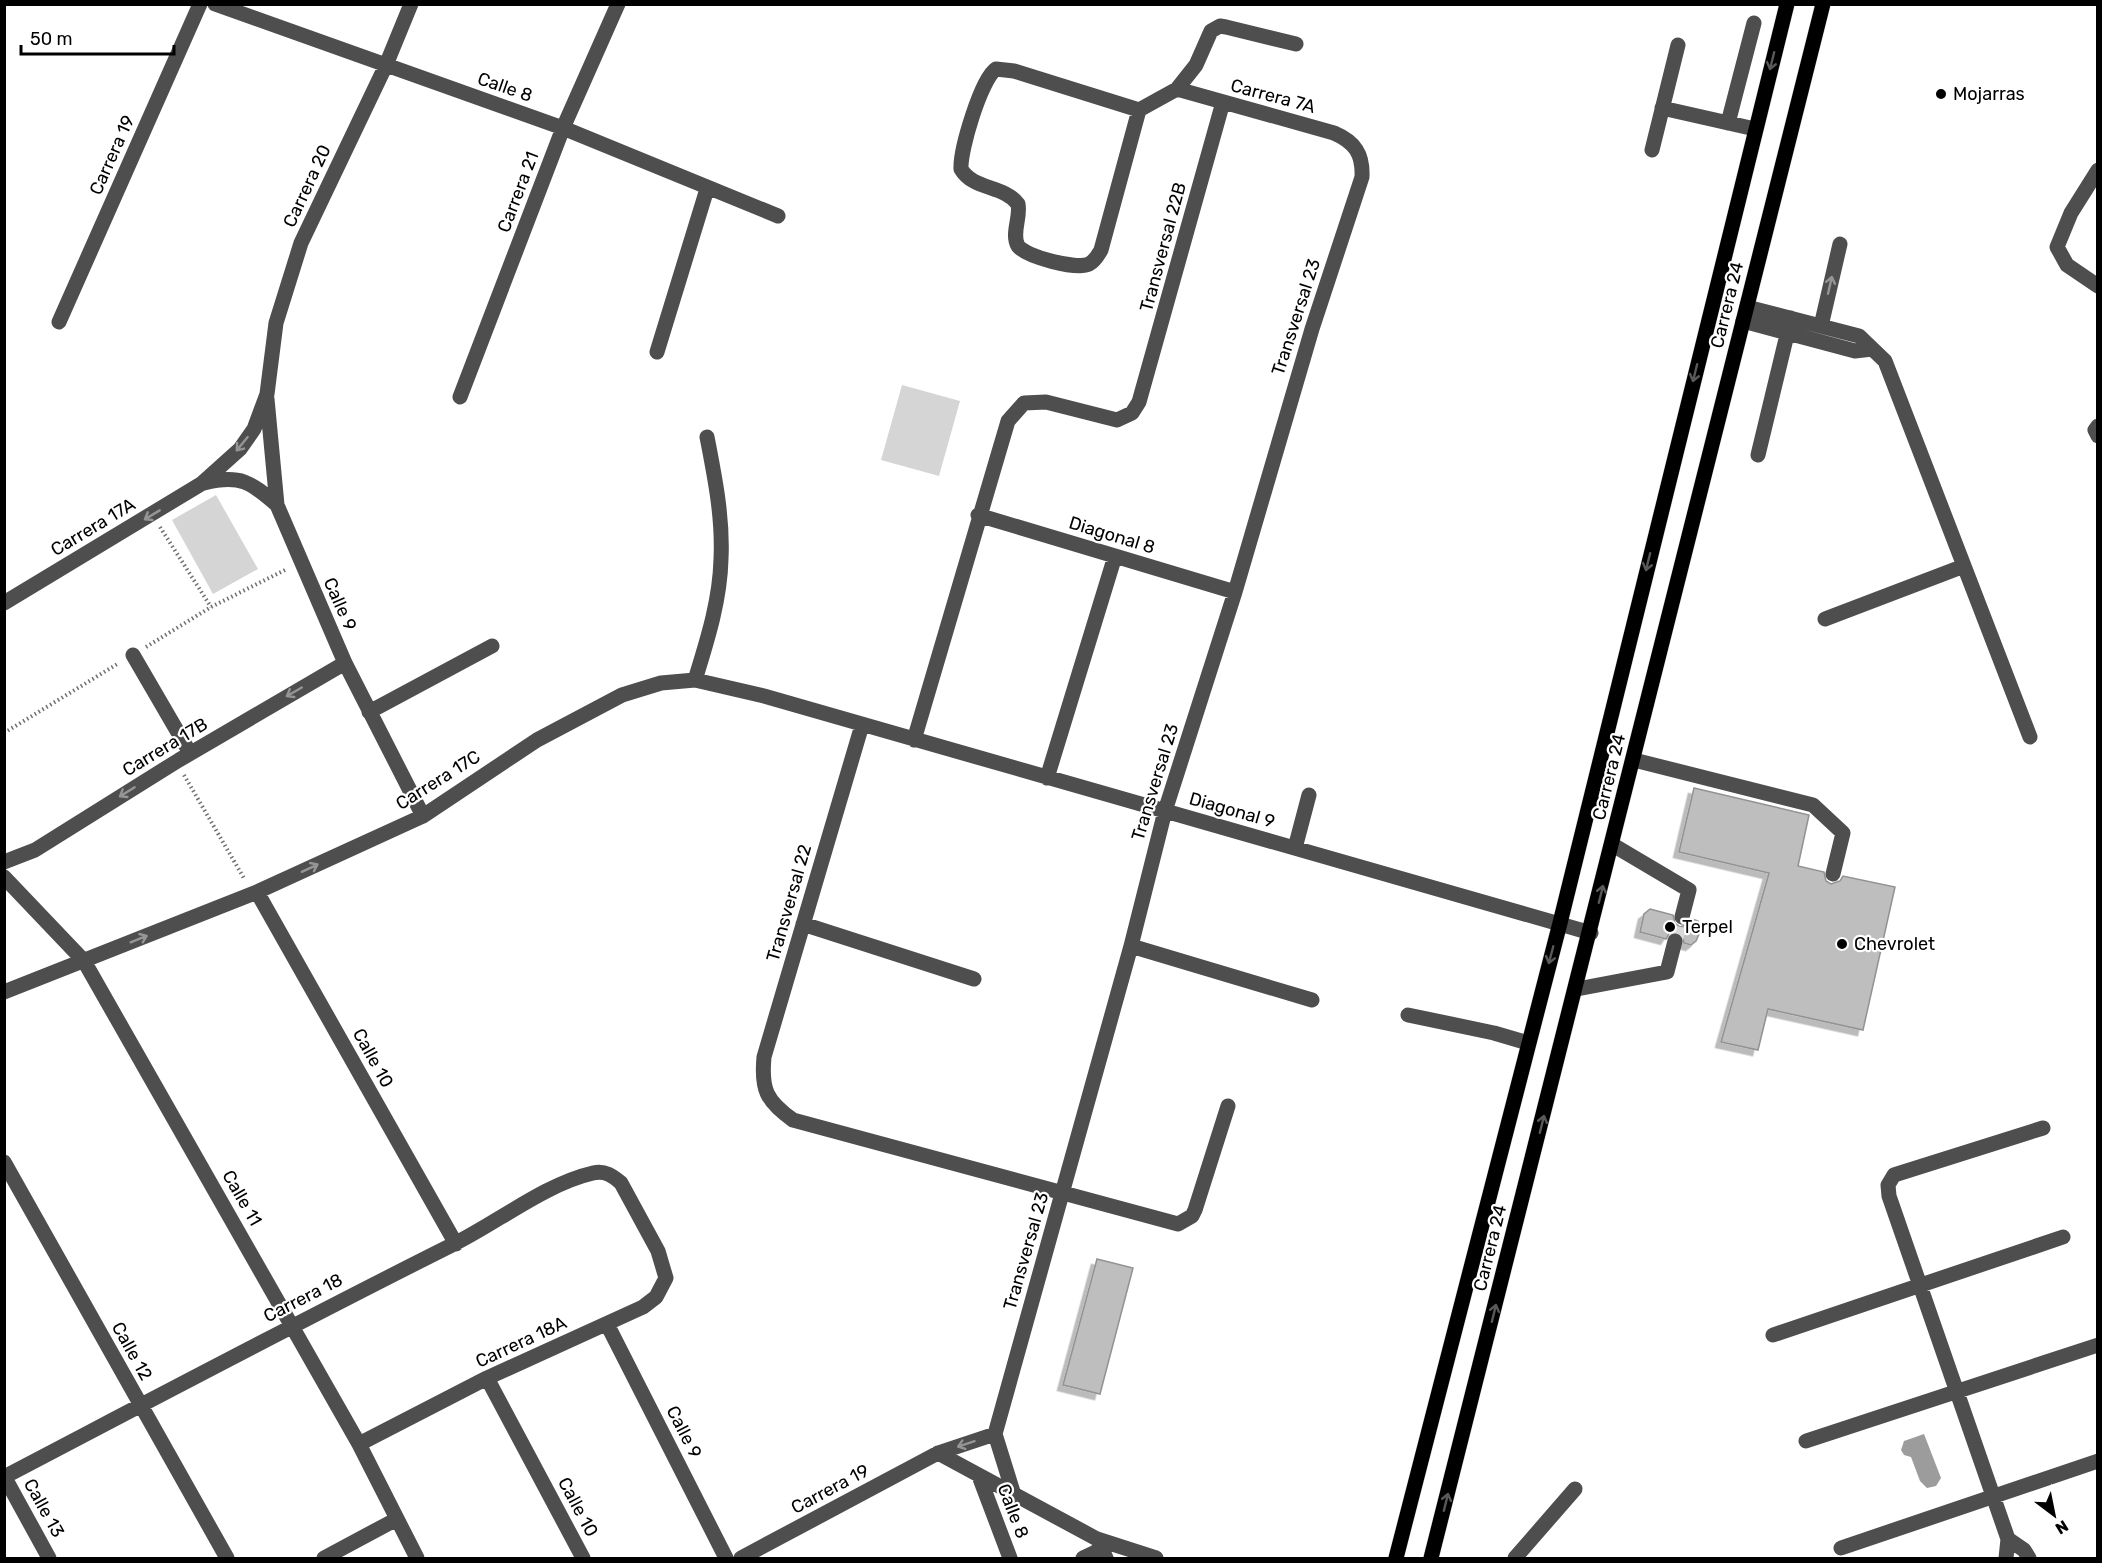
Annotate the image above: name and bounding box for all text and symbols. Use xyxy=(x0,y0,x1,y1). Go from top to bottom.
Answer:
scale bar xyxy=(21,18,174,56)
text: 50 m xyxy=(30,28,73,50)
one-way arrow xyxy=(1766,51,1778,70)
street label: Calle 8 xyxy=(475,67,535,107)
street label: Carrera 7A xyxy=(1228,74,1318,118)
place label: Mojarras xyxy=(1953,83,2025,105)
marker: Mojarras xyxy=(1934,87,1948,101)
street label: Carrera 19 xyxy=(85,112,139,198)
street label: Carrera 20 xyxy=(278,141,336,231)
street label: Carrera 21 xyxy=(493,148,543,236)
street label: Transversal 22B xyxy=(1135,180,1191,314)
street label: Transversal 23 xyxy=(1267,256,1325,378)
street label: Carrera 24 xyxy=(1706,260,1748,350)
one-way arrow xyxy=(1825,276,1837,295)
one-way arrow xyxy=(1688,363,1700,382)
one-way arrow xyxy=(236,436,249,452)
street label: Carrera 17A xyxy=(47,493,139,561)
one-way arrow xyxy=(143,508,160,521)
street label: Diagonal 8 xyxy=(1066,511,1158,559)
one-way arrow xyxy=(1642,552,1654,571)
street label: Calle 9 xyxy=(319,574,361,634)
one-way arrow xyxy=(286,687,303,699)
street label: Carrera 17B xyxy=(118,713,212,781)
street label: Transversal 23 xyxy=(1127,721,1183,843)
street label: Carrera 24 xyxy=(1588,732,1630,822)
street label: Carrera 17C xyxy=(392,745,484,815)
one-way arrow xyxy=(119,787,136,799)
street label: Diagonal 9 xyxy=(1187,787,1277,833)
street label: Transversal 22 xyxy=(762,842,816,964)
one-way arrow xyxy=(301,862,319,873)
one-way arrow xyxy=(1595,885,1607,904)
place label: Terpel xyxy=(1682,916,1733,938)
marker: Terpel xyxy=(1663,920,1677,934)
one-way arrow xyxy=(129,933,147,944)
place label: Chevrolet xyxy=(1854,933,1935,955)
marker: Chevrolet xyxy=(1835,937,1849,951)
one-way arrow xyxy=(1545,945,1557,964)
street label: Calle 10 xyxy=(348,1025,398,1091)
one-way arrow xyxy=(1537,1115,1549,1134)
street label: Calle 11 xyxy=(217,1166,267,1230)
street label: Transversal 23 xyxy=(999,1190,1053,1312)
street label: Carrera 24 xyxy=(1469,1203,1511,1293)
street label: Carrera 18 xyxy=(260,1269,346,1327)
one-way arrow xyxy=(1488,1304,1500,1323)
street label: Carrera 18A xyxy=(472,1311,570,1373)
street label: Calle 12 xyxy=(107,1318,157,1384)
street label: Calle 9 xyxy=(662,1402,706,1462)
one-way arrow xyxy=(957,1439,976,1450)
street label: Carrera 19 xyxy=(787,1459,873,1519)
street label: Calle 10 xyxy=(553,1473,603,1541)
street label: Calle 13 xyxy=(19,1475,69,1541)
street label: Calle 8 xyxy=(993,1481,1033,1541)
north arrow xyxy=(2024,1485,2084,1545)
one-way arrow xyxy=(1440,1493,1452,1512)
text: N xyxy=(2052,1516,2072,1538)

